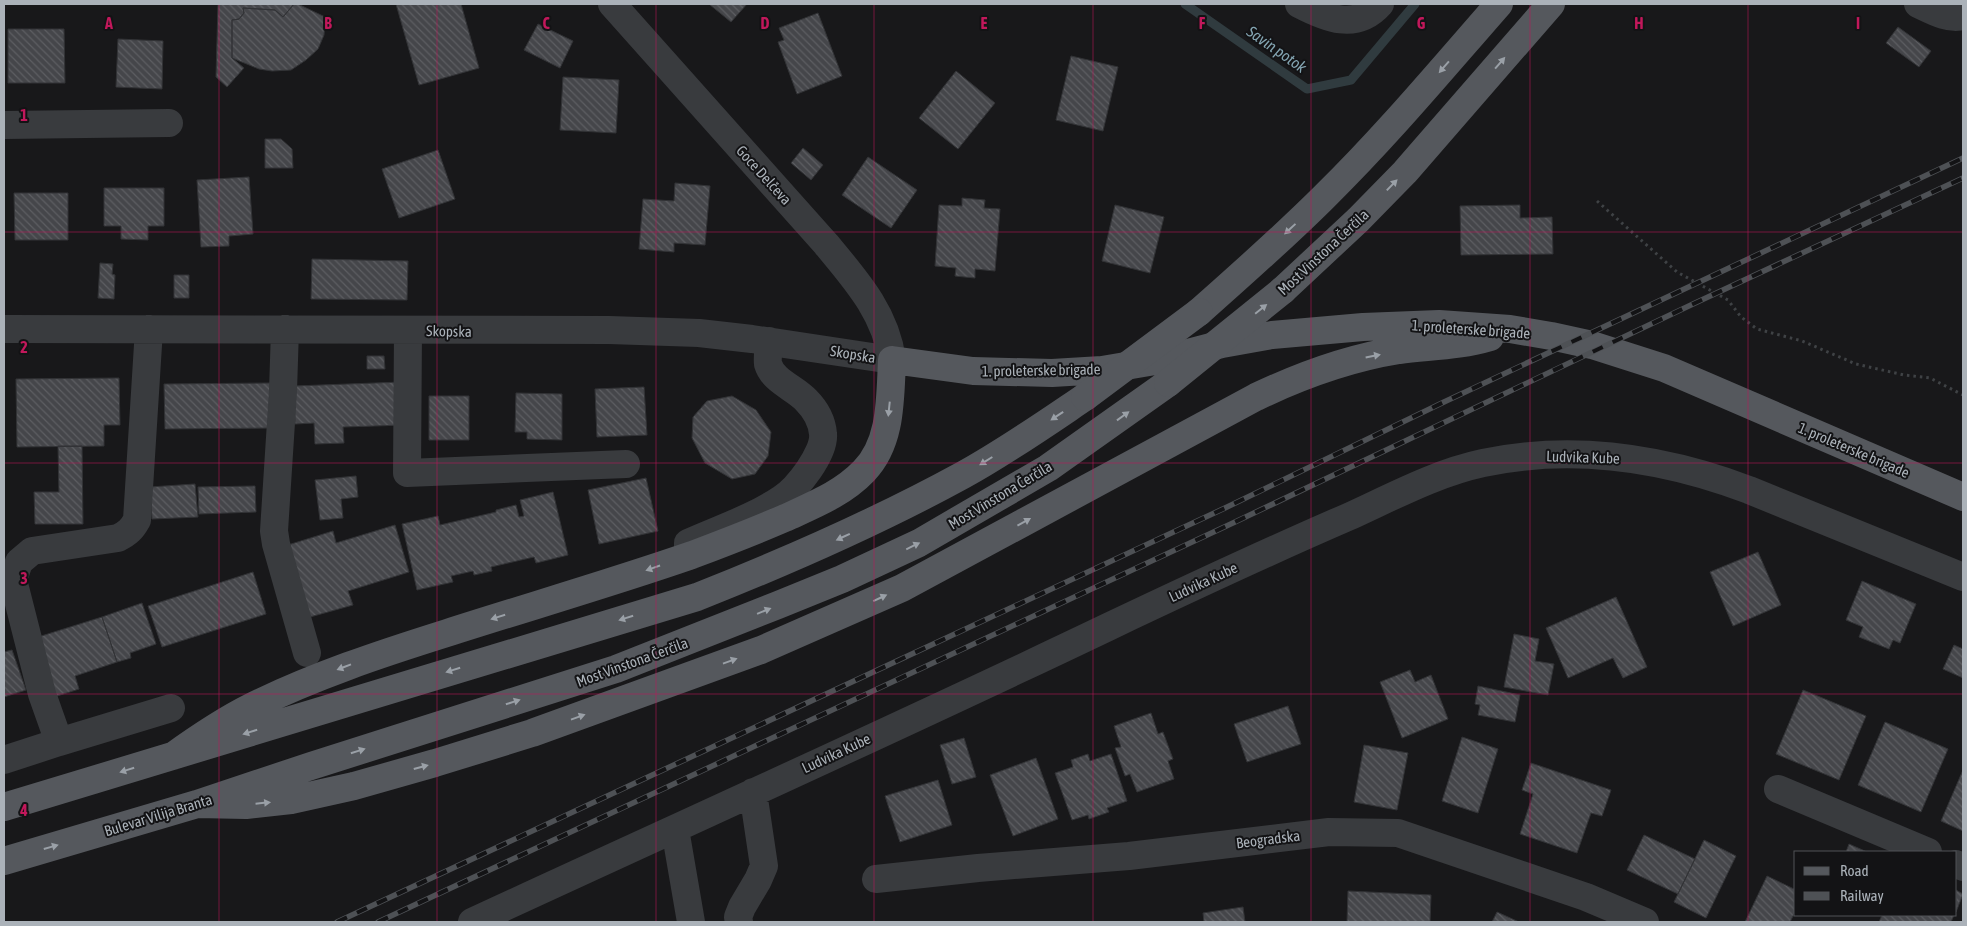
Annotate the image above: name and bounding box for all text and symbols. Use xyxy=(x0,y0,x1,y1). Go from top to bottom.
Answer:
text: A xyxy=(104,14,113,32)
text: B xyxy=(324,14,332,32)
text: C xyxy=(542,14,550,32)
text: D xyxy=(761,14,770,32)
text: E xyxy=(981,14,988,32)
text: F xyxy=(1199,14,1206,32)
text: G xyxy=(1417,14,1426,32)
text: H xyxy=(1634,14,1644,32)
text: I xyxy=(1856,14,1860,32)
water label: Savin potok xyxy=(1242,21,1311,77)
one-way arrow xyxy=(1494,58,1506,70)
one-way arrow xyxy=(1438,61,1450,73)
text: 1 xyxy=(20,106,28,124)
street label: Goce Delčeva xyxy=(733,142,795,208)
one-way arrow xyxy=(1386,179,1398,191)
street label: Most Vinstona Čerčila xyxy=(1274,206,1372,298)
one-way arrow xyxy=(1285,223,1297,235)
one-way arrow xyxy=(1254,303,1267,314)
street label: 1. proleterske brigade xyxy=(1411,316,1531,342)
street label: Skopska xyxy=(426,322,472,340)
text: 2 xyxy=(20,338,28,356)
street label: Skopska xyxy=(829,342,877,366)
one-way arrow xyxy=(1365,351,1381,359)
street label: 1. proleterske brigade xyxy=(981,360,1101,380)
one-way arrow xyxy=(885,401,893,417)
one-way arrow xyxy=(1050,411,1063,421)
one-way arrow xyxy=(1116,411,1130,421)
street label: 1. proleterske brigade xyxy=(1796,419,1912,481)
street label: Ludvika Kube xyxy=(1546,447,1620,467)
one-way arrow xyxy=(980,456,993,465)
street label: Most Vinstona Čerčila xyxy=(945,457,1055,533)
one-way arrow xyxy=(1017,518,1031,527)
one-way arrow xyxy=(836,533,850,541)
one-way arrow xyxy=(905,541,920,550)
street label: Ludvika Kube xyxy=(1166,559,1240,605)
one-way arrow xyxy=(645,564,660,572)
text: 3 xyxy=(20,569,28,587)
one-way arrow xyxy=(873,594,887,602)
one-way arrow xyxy=(757,607,771,615)
one-way arrow xyxy=(490,613,505,621)
one-way arrow xyxy=(618,615,633,623)
street label: Most Vinstona Čerčila xyxy=(574,634,690,690)
one-way arrow xyxy=(723,657,738,664)
one-way arrow xyxy=(336,664,351,671)
one-way arrow xyxy=(446,667,461,675)
one-way arrow xyxy=(505,698,520,705)
one-way arrow xyxy=(570,713,585,720)
one-way arrow xyxy=(243,728,258,736)
street label: Ludvika Kube xyxy=(799,730,873,776)
one-way arrow xyxy=(350,747,365,755)
one-way arrow xyxy=(414,763,429,771)
one-way arrow xyxy=(119,766,134,774)
street label: Bulevar Vilija Branta xyxy=(102,791,214,839)
one-way arrow xyxy=(255,799,271,807)
text: 4 xyxy=(19,801,28,819)
street label: Beogradska xyxy=(1235,827,1301,851)
one-way arrow xyxy=(43,843,58,851)
legend xyxy=(1794,851,1957,916)
text: Road xyxy=(1840,862,1869,879)
text: Railway xyxy=(1840,887,1884,904)

